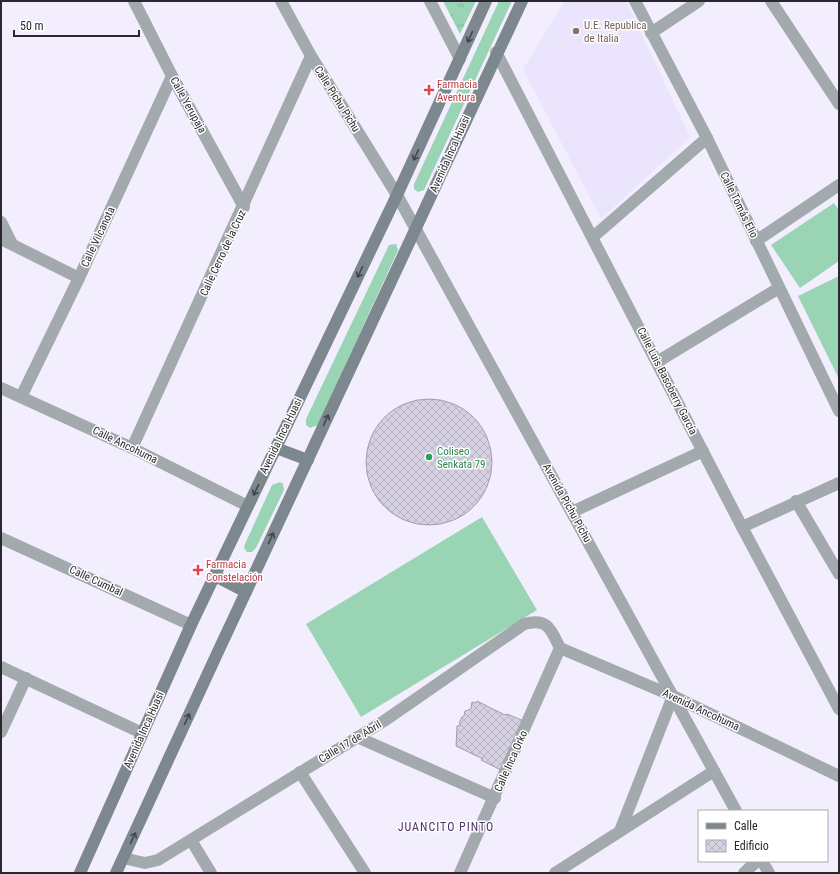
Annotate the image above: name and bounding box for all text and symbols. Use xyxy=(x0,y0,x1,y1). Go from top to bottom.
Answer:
scale bar xyxy=(14,12,139,38)
text: 50 m xyxy=(20,19,44,33)
place label: U.E. Republica de Italia xyxy=(584,19,647,45)
marker: U.E. Republica de Italia xyxy=(571,26,581,36)
one-way arrow xyxy=(466,30,473,42)
street label: Calle Pichu Pichu xyxy=(312,64,362,134)
street label: Calle Yerupaja xyxy=(167,75,209,135)
place label: Farmacia Aventura xyxy=(437,78,477,104)
marker: Farmacia Aventura xyxy=(424,85,434,95)
street label: Avenida Inca Huasi xyxy=(427,114,473,194)
one-way arrow xyxy=(412,148,419,160)
street label: Calle Tomás Elio xyxy=(717,170,761,241)
street label: Calle Vilcanota xyxy=(78,205,118,269)
street label: Calle Cerro de la Cruz xyxy=(197,208,249,298)
one-way arrow xyxy=(356,266,363,278)
street label: Calle Luis Basoberry García xyxy=(634,325,700,437)
street label: Avenida Inca Huasi xyxy=(257,396,305,476)
one-way arrow xyxy=(323,415,331,427)
street label: Calle Ancohuma xyxy=(90,424,160,466)
place label: Coliseo Senkata 79 xyxy=(437,445,485,471)
marker: Coliseo Senkata 79 xyxy=(424,452,434,462)
street label: Avenida Pichu Pichu xyxy=(540,461,594,545)
one-way arrow xyxy=(252,484,259,496)
one-way arrow xyxy=(268,532,275,544)
place label: Farmacia Constelación xyxy=(206,558,263,584)
street label: Calle Cumbal xyxy=(67,563,125,599)
marker: Farmacia Constelación xyxy=(193,565,203,575)
street label: Avenida Ancohuma xyxy=(660,686,742,734)
street label: Avenida Inca Huasi xyxy=(121,690,167,770)
one-way arrow xyxy=(184,714,191,726)
street label: Calle 17 de Abril xyxy=(316,718,384,766)
street label: Calle Inca Orko xyxy=(492,728,530,794)
legend xyxy=(698,810,828,862)
text: Calle xyxy=(734,819,758,833)
district label: JUANCITO PINTO xyxy=(398,820,494,834)
one-way arrow xyxy=(130,832,137,844)
text: Edificio xyxy=(734,839,769,853)

